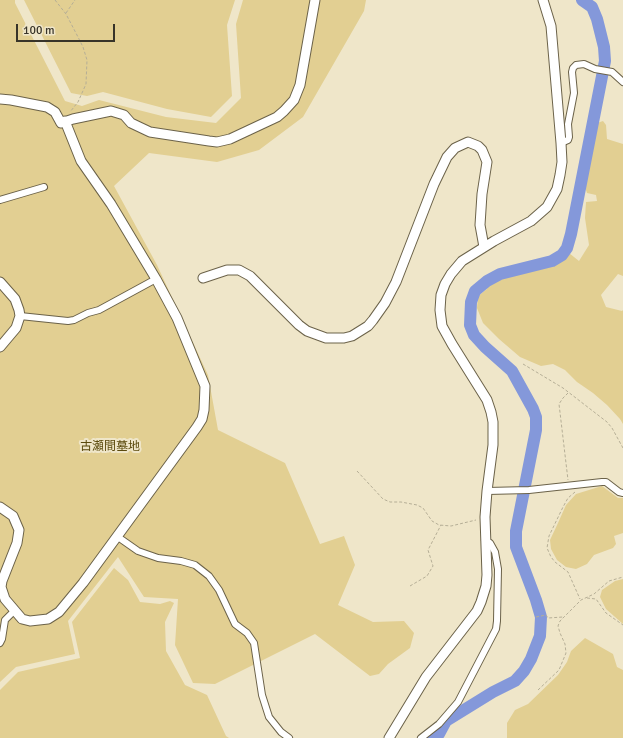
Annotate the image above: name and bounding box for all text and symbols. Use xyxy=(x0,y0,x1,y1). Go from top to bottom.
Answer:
scale bar xyxy=(18,16,117,42)
text: 100 m xyxy=(23,23,55,38)
park label: 古瀬間墓地 xyxy=(80,440,140,454)

